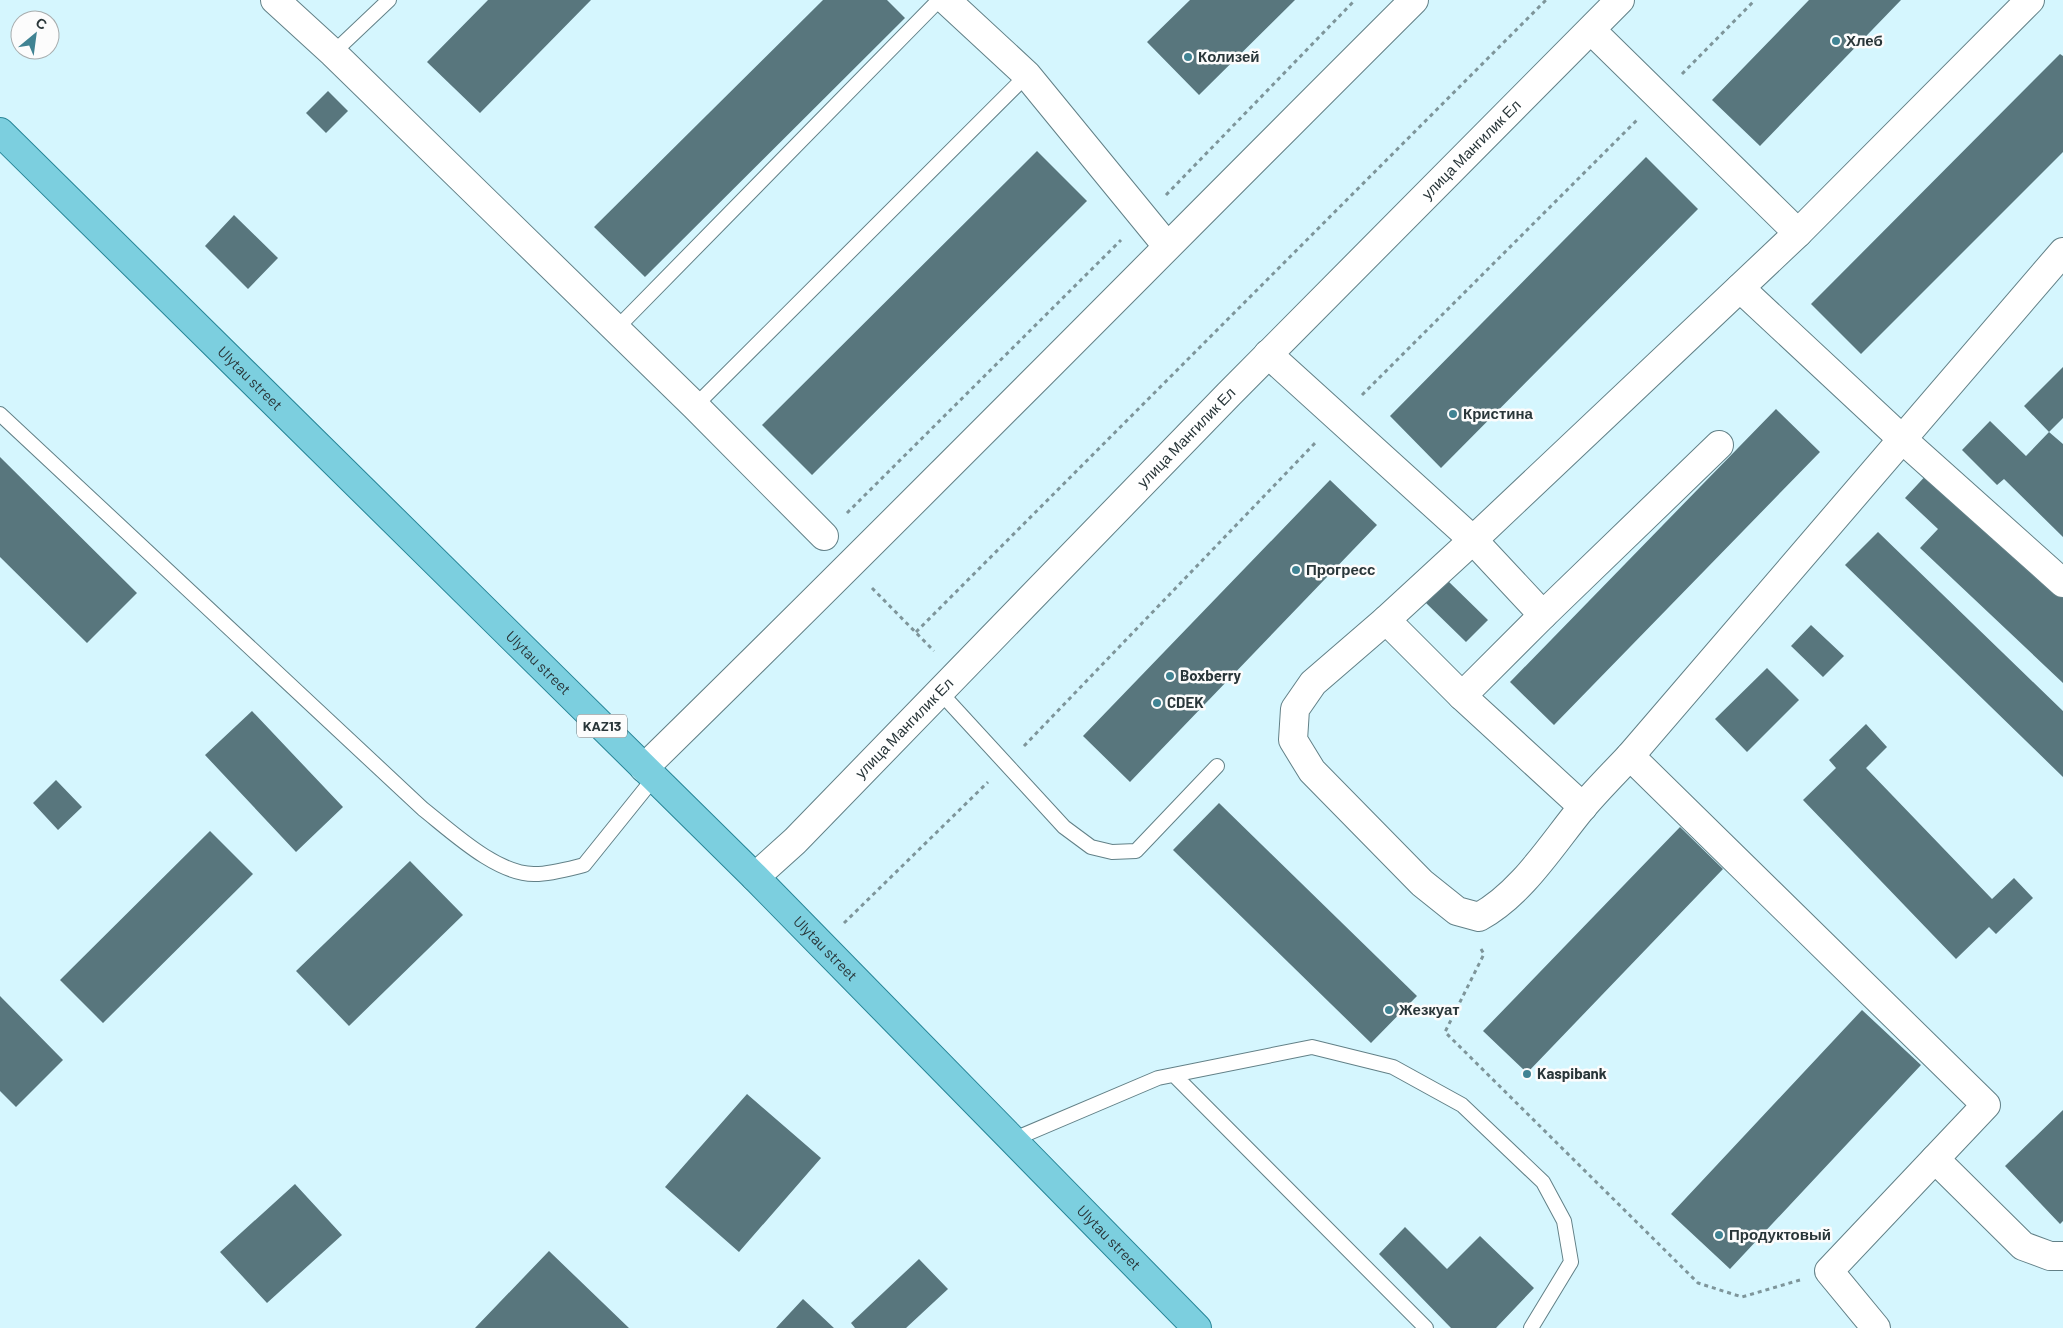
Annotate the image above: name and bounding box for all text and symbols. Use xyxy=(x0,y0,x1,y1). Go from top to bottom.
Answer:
north arrow xyxy=(10,10,60,60)
text: С xyxy=(33,13,50,33)
place label: Хлеб xyxy=(1846,31,1883,49)
marker: Хлеб xyxy=(1830,35,1842,47)
place label: Колизей xyxy=(1198,47,1260,65)
marker: Колизей xyxy=(1182,51,1194,63)
street label: улица Мангилик Ел xyxy=(1417,95,1524,203)
street label: Ulytau street xyxy=(214,342,287,414)
street label: улица Мангилик Ел xyxy=(1133,383,1239,491)
place label: Кристина xyxy=(1463,404,1534,422)
marker: Кристина xyxy=(1447,408,1459,420)
place label: Прогресс xyxy=(1306,560,1375,578)
marker: Прогресс xyxy=(1290,564,1302,576)
street label: Ulytau street xyxy=(503,626,575,698)
place label: Boxberry xyxy=(1180,666,1242,684)
marker: Boxberry xyxy=(1164,670,1176,682)
street label: улица Мангилик Ел xyxy=(851,674,957,782)
place label: CDEK xyxy=(1167,693,1204,711)
marker: CDEK xyxy=(1151,697,1163,709)
road number: KAZ13 xyxy=(577,714,627,738)
street label: Ulytau street xyxy=(790,912,862,984)
place label: Жезкуат xyxy=(1398,1000,1460,1018)
marker: Жезкуат xyxy=(1383,1004,1395,1016)
place label: Kaspibank xyxy=(1537,1064,1607,1082)
marker: Kaspibank xyxy=(1521,1068,1533,1080)
street label: Ulytau street xyxy=(1074,1201,1145,1273)
place label: Продуктовый xyxy=(1729,1225,1831,1243)
marker: Продуктовый xyxy=(1713,1229,1725,1241)

